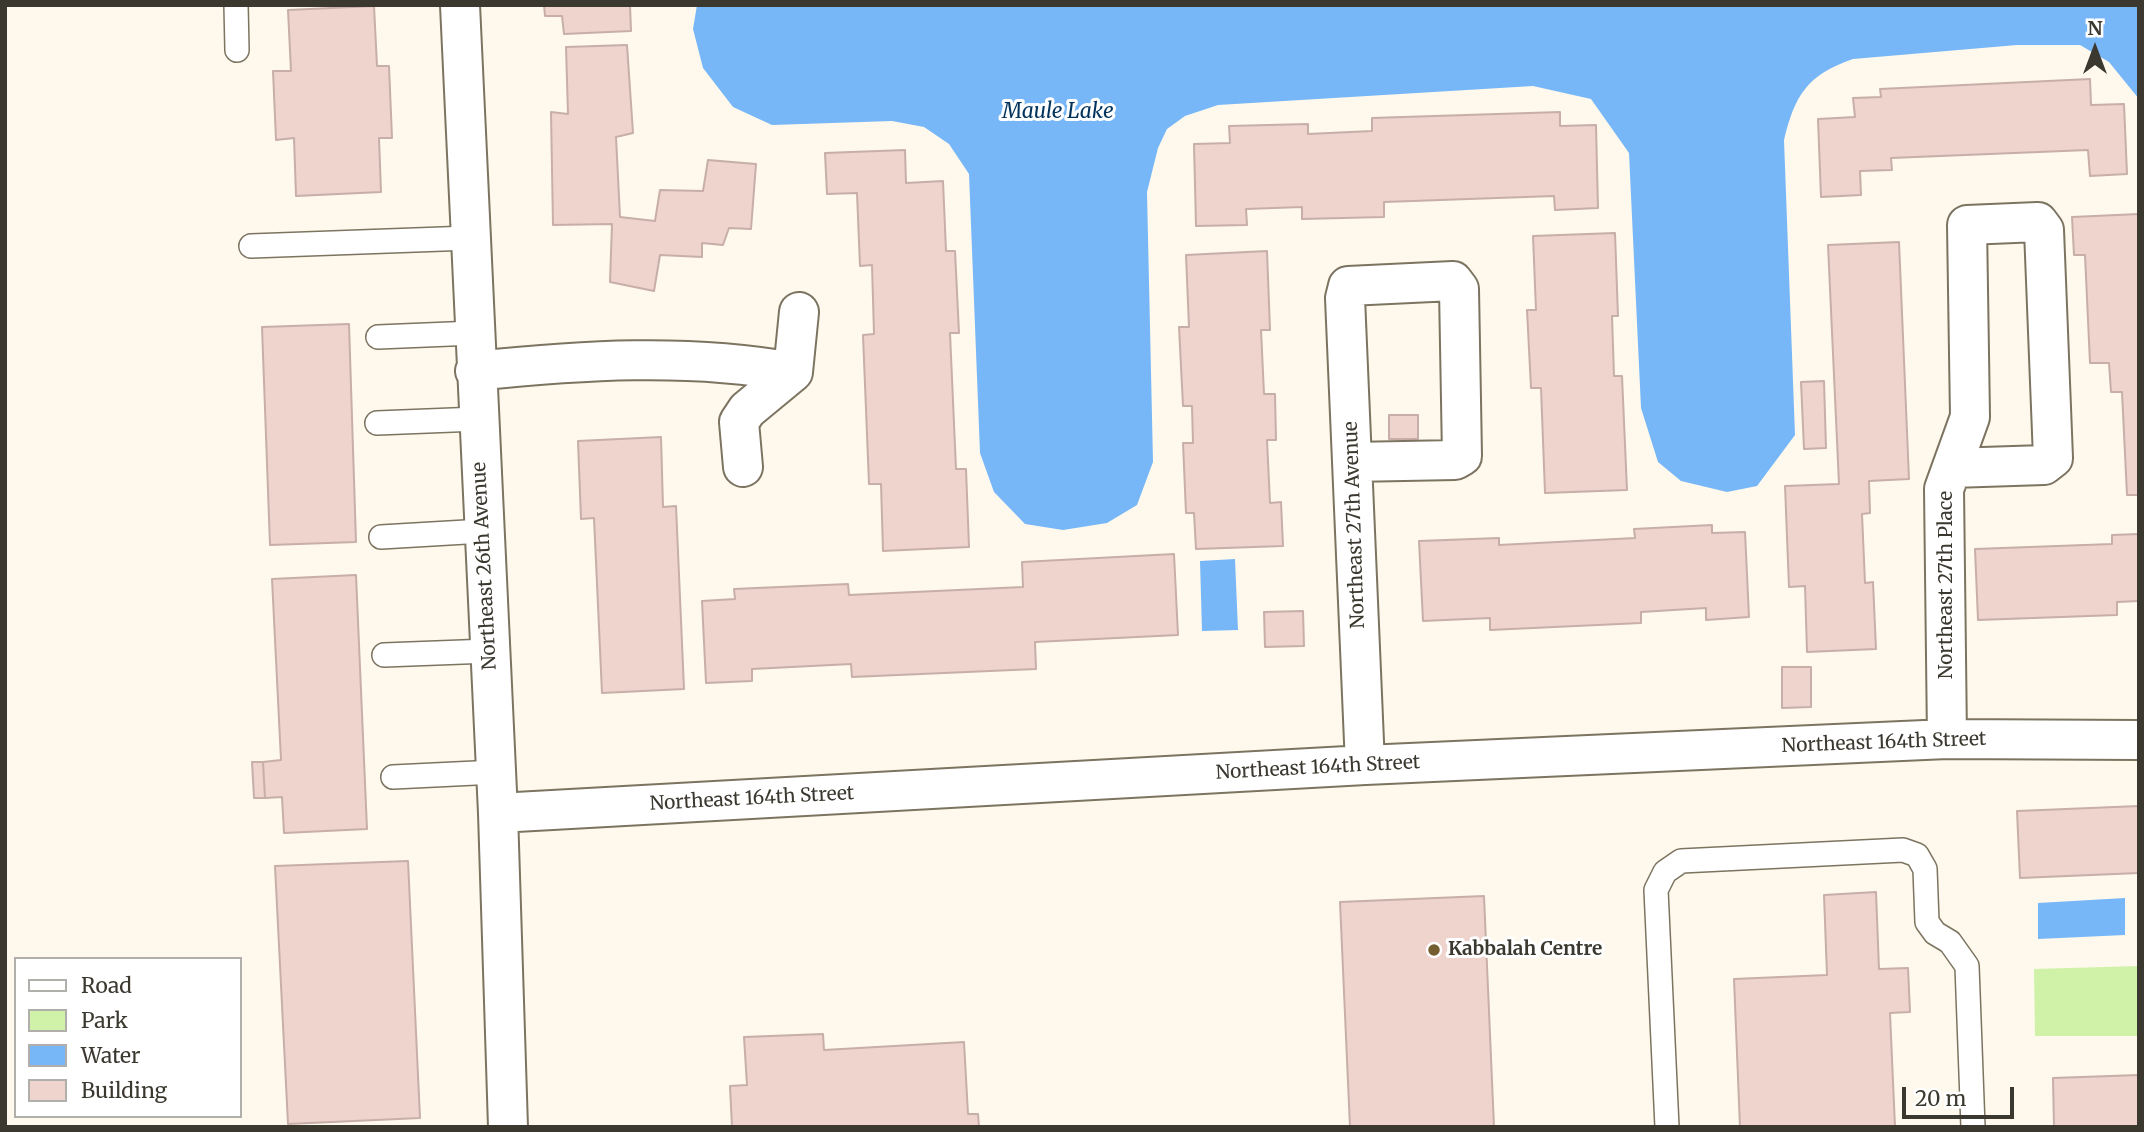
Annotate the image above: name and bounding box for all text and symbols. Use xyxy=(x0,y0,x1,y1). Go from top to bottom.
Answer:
north arrow xyxy=(2060,14,2130,84)
text: N xyxy=(2087,16,2103,40)
water label: Maule Lake xyxy=(1002,99,1114,125)
street label: Northeast 27th Avenue xyxy=(1340,421,1370,629)
street label: Northeast 26th Avenue xyxy=(468,461,502,671)
street label: Northeast 27th Place xyxy=(1936,491,1958,679)
street label: Northeast 164th Street xyxy=(1781,728,1987,758)
street label: Northeast 164th Street xyxy=(1215,751,1421,785)
street label: Northeast 164th Street xyxy=(649,782,855,816)
place label: Kabbalah Centre xyxy=(1448,939,1602,961)
marker: Kabbalah Centre xyxy=(1426,942,1442,958)
legend xyxy=(14,957,242,1118)
text: Road xyxy=(81,972,132,999)
text: Park xyxy=(81,1007,128,1034)
text: Water xyxy=(81,1042,140,1069)
scale bar xyxy=(1906,1072,2018,1116)
text: Building xyxy=(81,1077,167,1104)
text: 20 m xyxy=(1915,1085,1966,1112)

